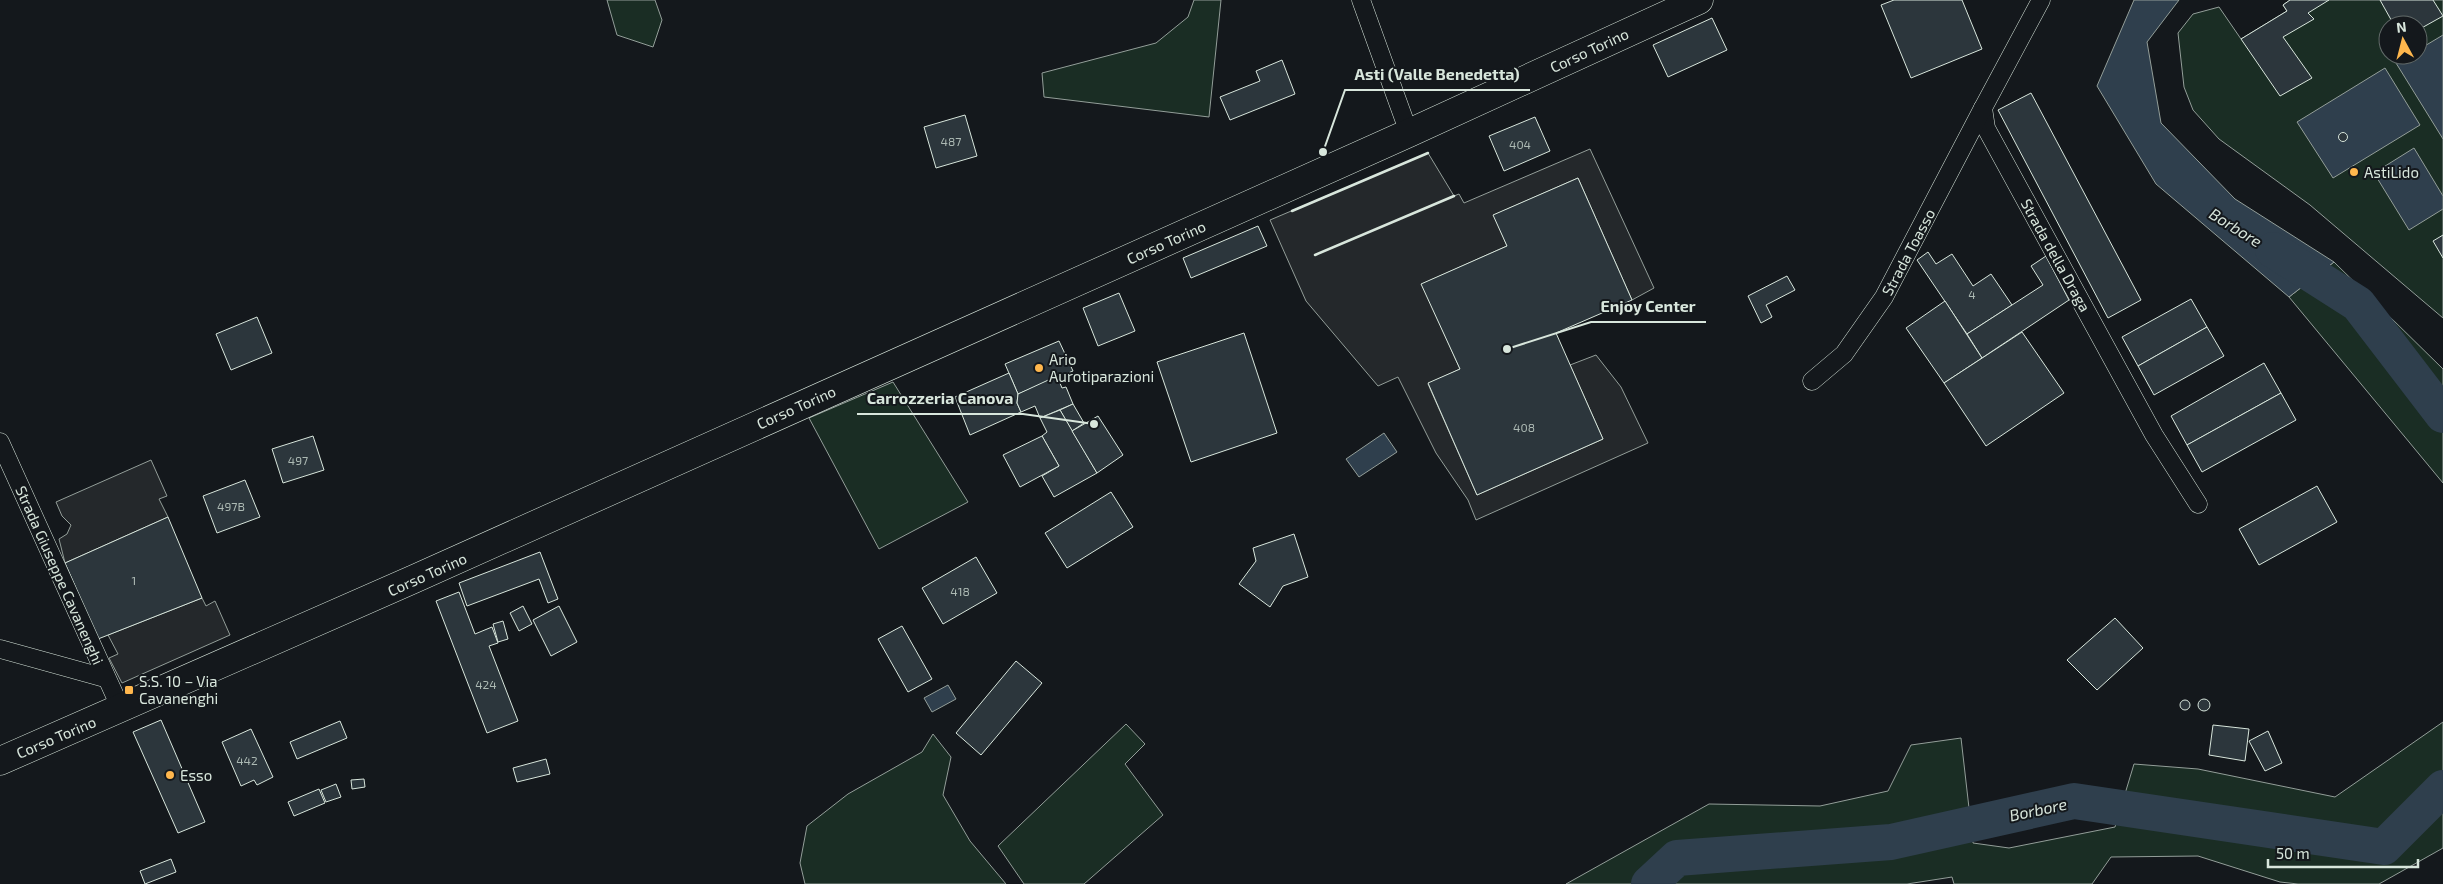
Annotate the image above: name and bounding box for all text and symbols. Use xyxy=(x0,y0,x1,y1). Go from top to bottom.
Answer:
north arrow xyxy=(2378,15,2428,65)
text: N xyxy=(2395,18,2407,36)
street label: Corso Torino xyxy=(1547,24,1631,76)
callout: Asti (Valle Benedetta) xyxy=(1345,59,1530,90)
text: Asti (Valle Benedetta) xyxy=(1354,64,1520,83)
house number: 487 xyxy=(941,134,961,148)
house number: 404 xyxy=(1509,137,1531,151)
place label: AstiLido xyxy=(2364,163,2419,181)
marker: AstiLido xyxy=(2348,166,2360,178)
street label: Strada della Draga xyxy=(2017,195,2095,315)
water label: Borbore xyxy=(2206,203,2266,251)
street label: Strada Toasso xyxy=(1878,206,1938,298)
street label: Corso Torino xyxy=(1124,217,1208,267)
house number: 4 xyxy=(1968,287,1976,301)
callout: Enjoy Center xyxy=(1591,291,1706,322)
text: Enjoy Center xyxy=(1600,296,1696,316)
place label: Ario Aurotiparazioni xyxy=(1049,350,1154,385)
marker: Ario Aurotiparazioni xyxy=(1033,362,1045,374)
street label: Corso Torino xyxy=(754,382,838,432)
callout: Carrozzeria Canova xyxy=(857,383,1023,414)
text: Carrozzeria Canova xyxy=(867,388,1013,407)
house number: 408 xyxy=(1513,420,1535,434)
house number: 497 xyxy=(288,453,308,467)
street label: Strada Giuseppe Cavanenghi xyxy=(12,483,108,667)
house number: 497B xyxy=(217,499,245,513)
street label: Corso Torino xyxy=(385,549,469,599)
house number: 1 xyxy=(132,573,136,587)
house number: 418 xyxy=(950,584,970,598)
place label: S.S. 10 – Via Cavanenghi xyxy=(139,672,218,707)
house number: 424 xyxy=(475,677,497,691)
marker: S.S. 10 – Via Cavanenghi xyxy=(123,684,135,696)
street label: Corso Torino xyxy=(13,712,99,762)
house number: 442 xyxy=(236,753,258,767)
place label: Esso xyxy=(180,766,212,784)
marker: Esso xyxy=(164,769,176,781)
water label: Borbore xyxy=(2008,794,2069,824)
scale bar xyxy=(2268,836,2418,868)
text: 50 m xyxy=(2276,844,2310,862)

